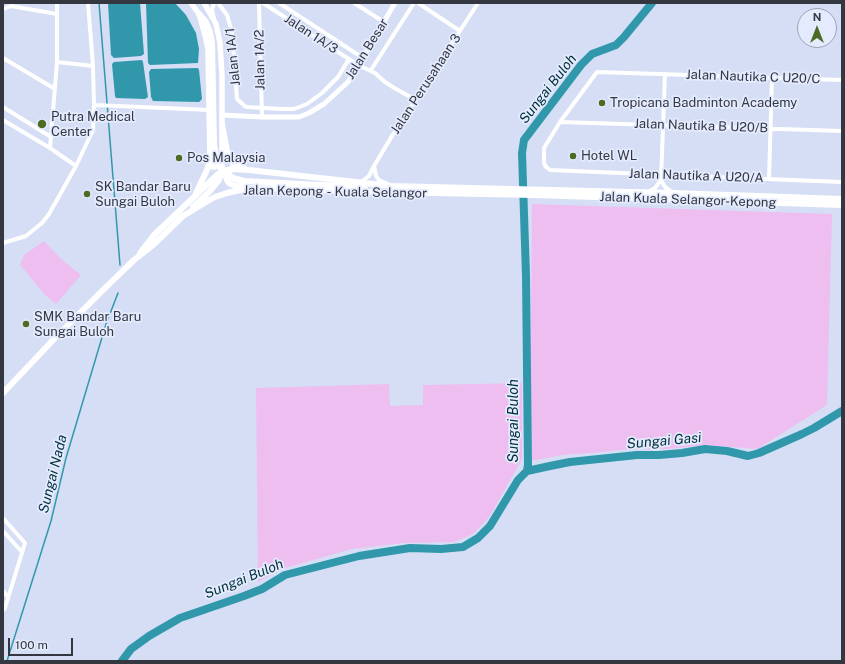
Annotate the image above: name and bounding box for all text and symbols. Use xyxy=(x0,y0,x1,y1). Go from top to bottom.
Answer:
north arrow xyxy=(797,8,837,48)
street label: Jalan 1A/3 xyxy=(281,11,341,57)
text: N xyxy=(813,11,821,23)
street label: Jalan Besar xyxy=(342,16,392,82)
street label: Jalan 1A/1 xyxy=(222,27,244,87)
street label: Jalan 1A/2 xyxy=(252,29,268,91)
street label: Jalan Perusahaan 3 xyxy=(388,31,464,137)
water label: Sungai Buloh xyxy=(516,51,580,127)
street label: Jalan Nautika C U20/C xyxy=(685,67,821,87)
place label: Tropicana Badminton Academy xyxy=(610,95,797,111)
marker: Tropicana Badminton Academy xyxy=(597,98,607,108)
place label: Putra Medical Center xyxy=(51,109,135,140)
street label: Jalan Nautika B U20/B xyxy=(634,116,768,136)
marker: Putra Medical Center xyxy=(36,118,48,130)
place label: Hotel WL xyxy=(581,148,637,164)
place label: Pos Malaysia xyxy=(187,150,266,166)
marker: Hotel WL xyxy=(568,151,578,161)
marker: Pos Malaysia xyxy=(174,153,184,163)
street label: Jalan Nautika A U20/A xyxy=(628,166,764,186)
place label: SK Bandar Baru Sungai Buloh xyxy=(95,179,191,210)
street label: Jalan Kepong - Kuala Selangor xyxy=(243,183,427,201)
marker: SK Bandar Baru Sungai Buloh xyxy=(82,189,92,199)
street label: Jalan Kuala Selangor-Kepong xyxy=(599,189,777,211)
place label: SMK Bandar Baru Sungai Buloh xyxy=(34,309,141,340)
marker: SMK Bandar Baru Sungai Buloh xyxy=(21,319,31,329)
water label: Sungai Buloh xyxy=(506,379,522,463)
water label: Sungai Gasi xyxy=(626,429,702,453)
water label: Sungai Nada xyxy=(35,433,71,515)
water label: Sungai Buloh xyxy=(202,556,286,602)
scale bar xyxy=(10,630,75,656)
text: 100 m xyxy=(15,638,48,652)

